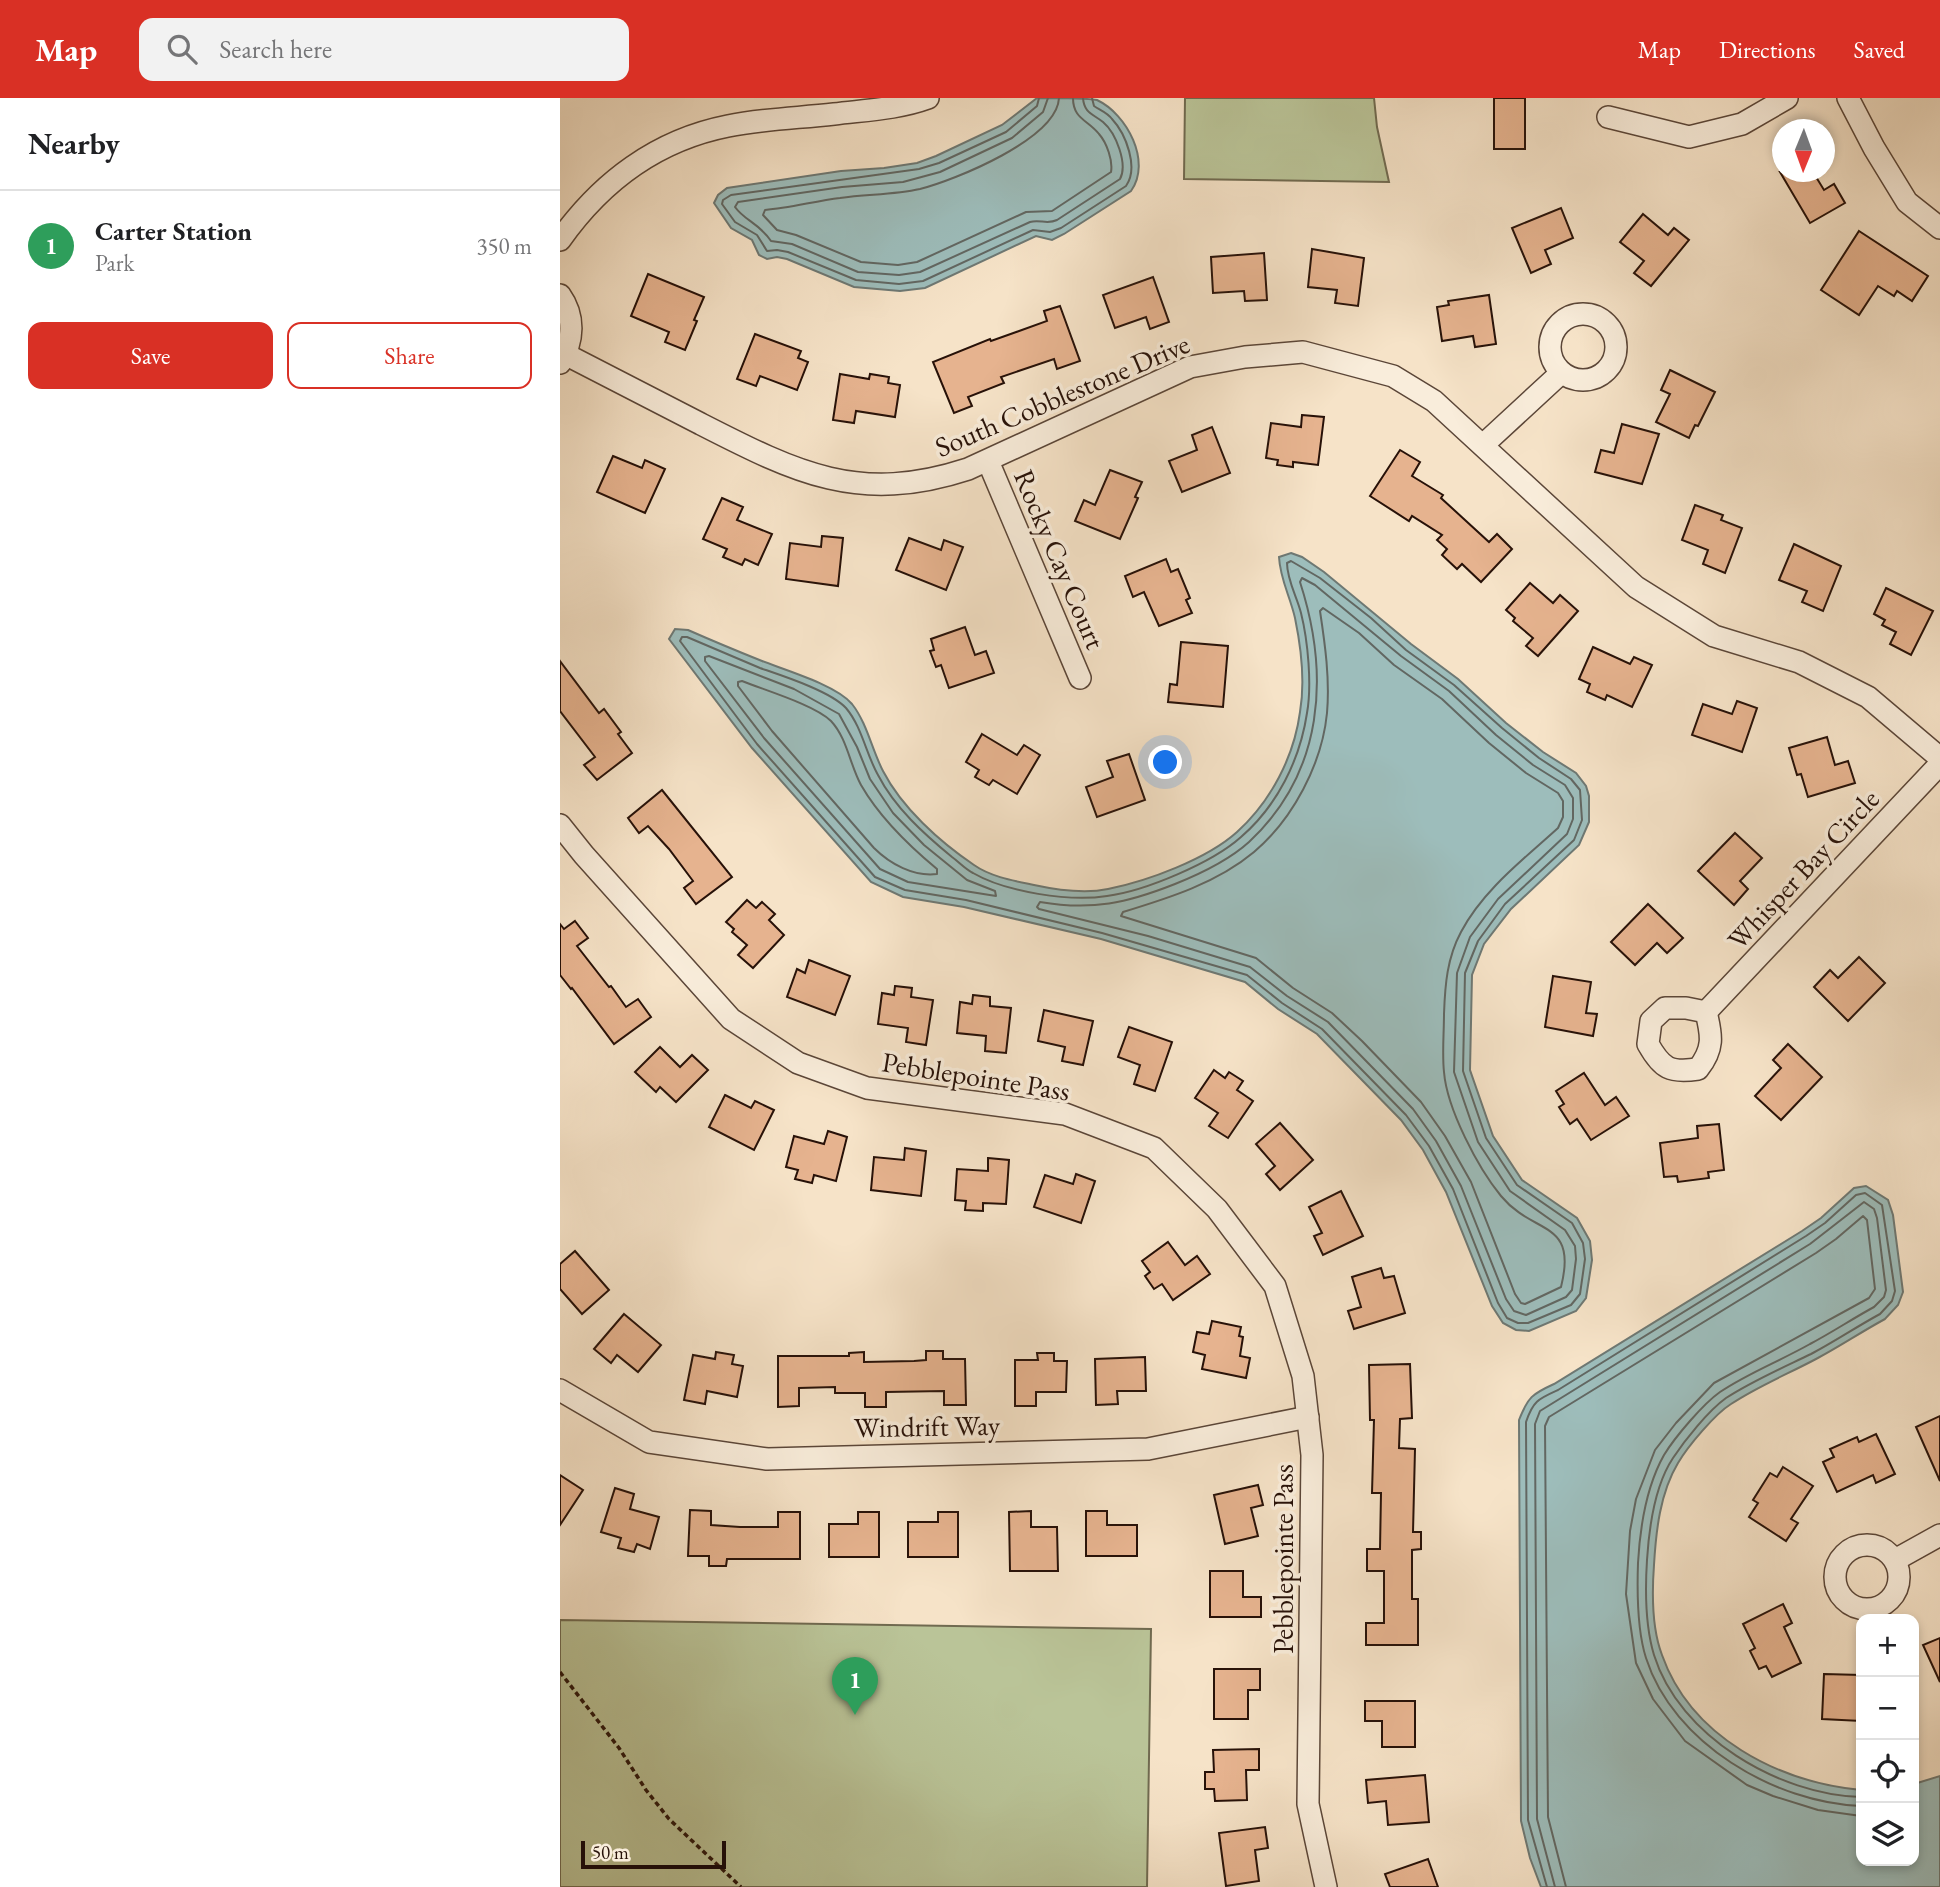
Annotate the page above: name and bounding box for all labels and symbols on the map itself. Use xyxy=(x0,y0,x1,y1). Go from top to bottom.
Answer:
north arrow xyxy=(1772,119,1835,182)
street label: South Cobblestone Drive xyxy=(929,325,1195,465)
street label: Rocky Cay Court xyxy=(1006,464,1114,654)
your location xyxy=(1148,745,1182,779)
street label: Whisper Bay Circle xyxy=(1719,781,1887,957)
street label: Pebblepointe Pass xyxy=(880,1043,1072,1109)
street label: Windrift Way xyxy=(853,1407,1001,1445)
street label: Pebblepointe Pass xyxy=(1265,1464,1301,1654)
pin: 1 xyxy=(832,1657,878,1715)
scale bar xyxy=(581,1838,726,1870)

